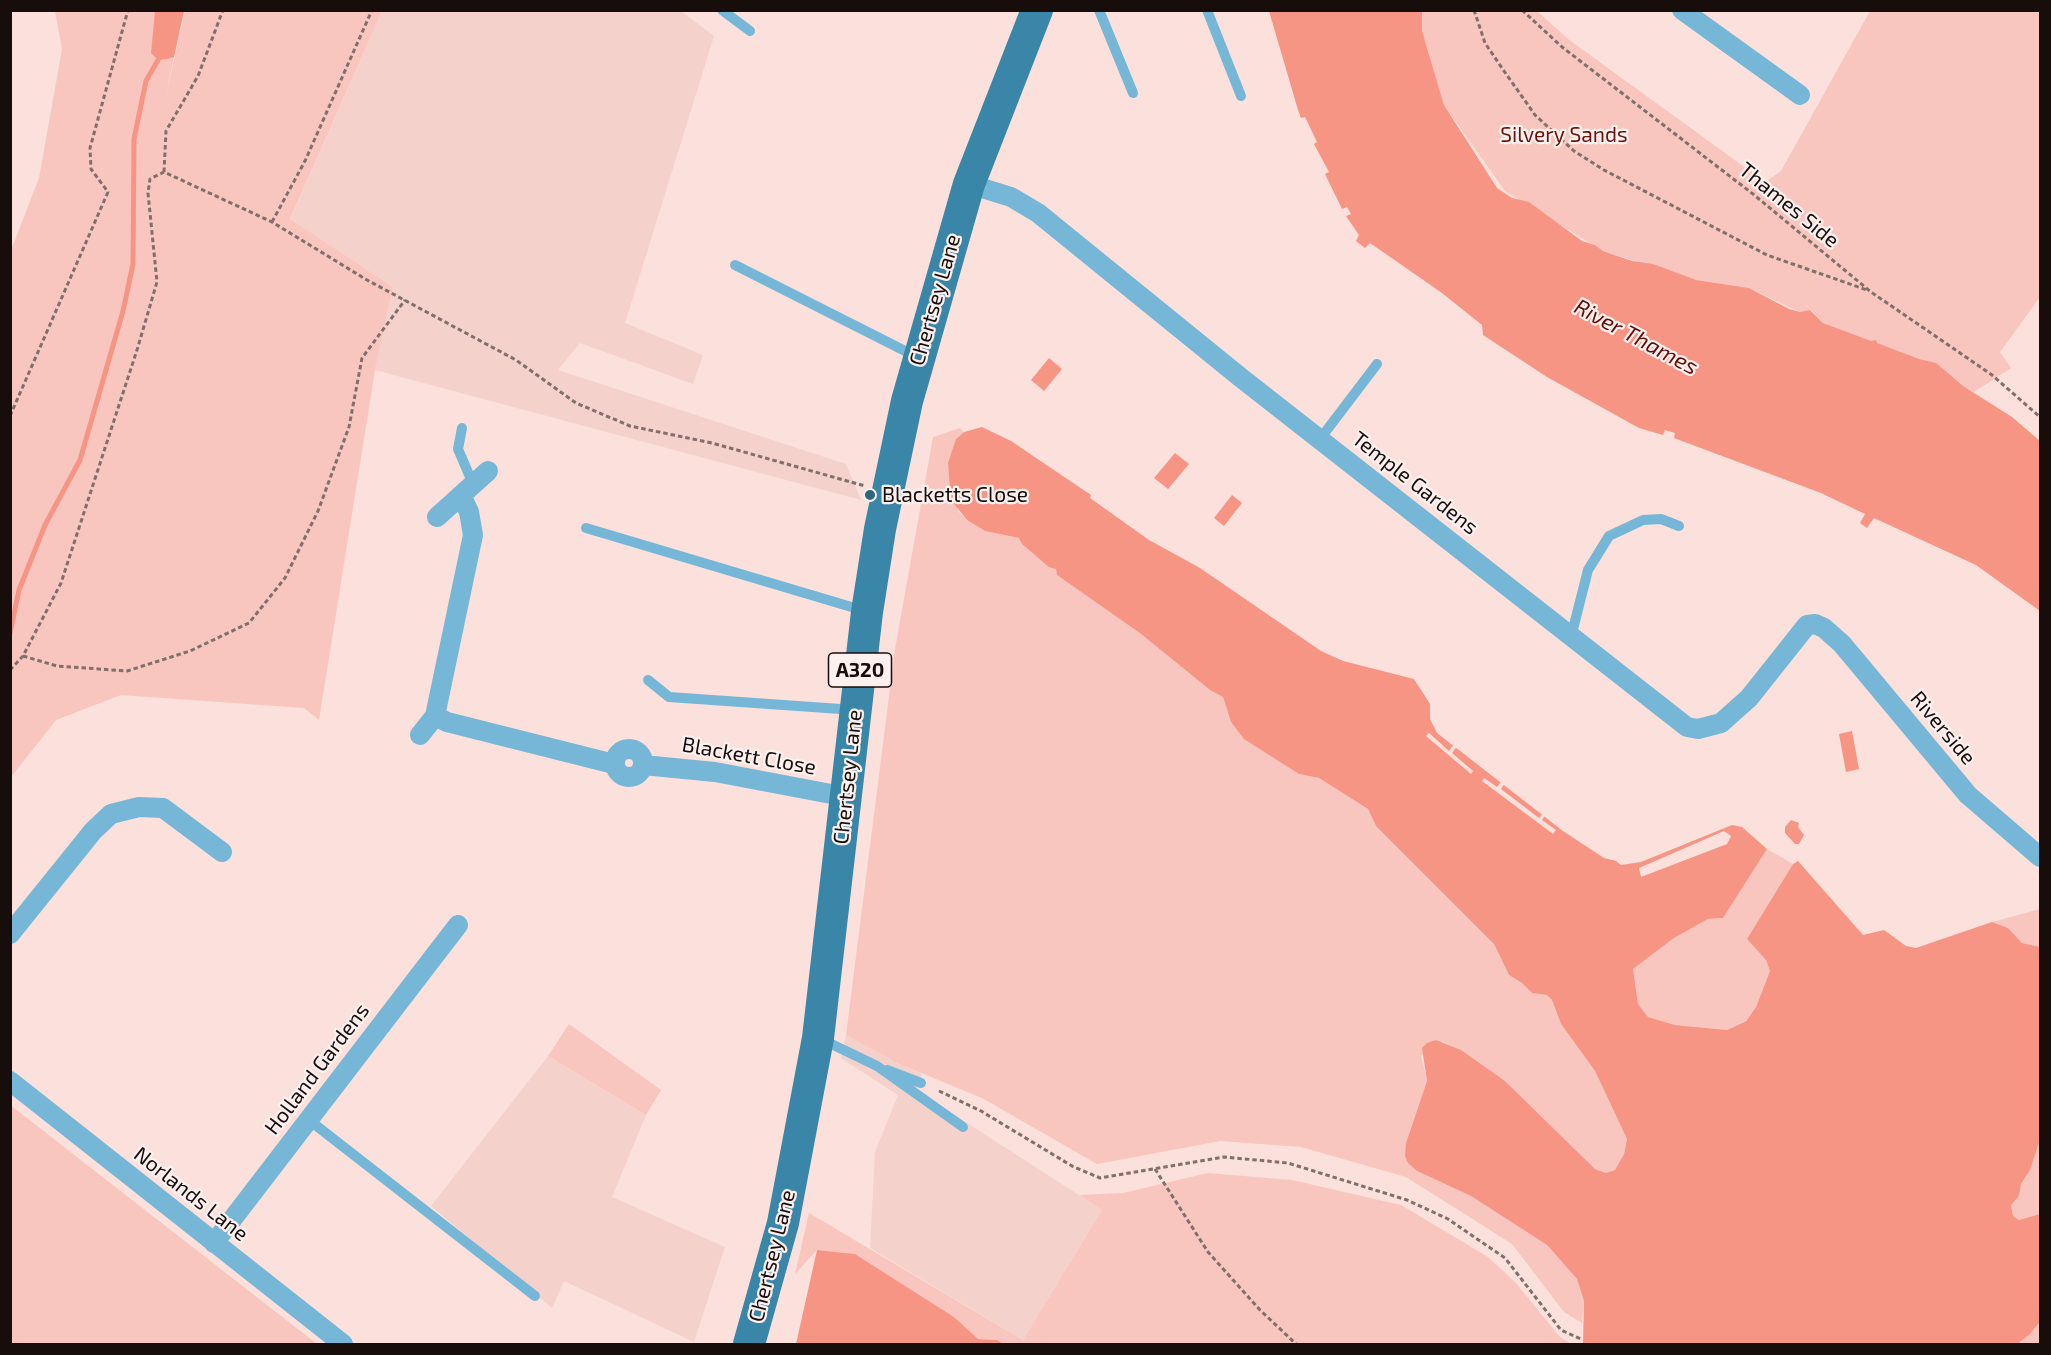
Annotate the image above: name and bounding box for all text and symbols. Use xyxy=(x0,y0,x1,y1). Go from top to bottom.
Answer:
park label: Silvery Sands xyxy=(1500,122,1628,148)
street label: Thames Side xyxy=(1734,157,1844,253)
street label: Chertsey Lane xyxy=(904,231,966,369)
water label: River Thames xyxy=(1570,293,1702,381)
street label: Temple Gardens xyxy=(1347,426,1483,540)
place label: Blacketts Close xyxy=(882,482,1028,508)
marker: Blacketts Close xyxy=(863,488,877,502)
road number: A320 xyxy=(828,653,892,687)
street label: Riverside xyxy=(1905,686,1981,770)
street label: Chertsey Lane xyxy=(828,708,868,846)
street label: Blackett Close xyxy=(680,732,818,780)
street label: Holland Gardens xyxy=(259,998,375,1140)
street label: Norlands Lane xyxy=(129,1141,253,1247)
street label: Chertsey Lane xyxy=(743,1187,801,1325)

